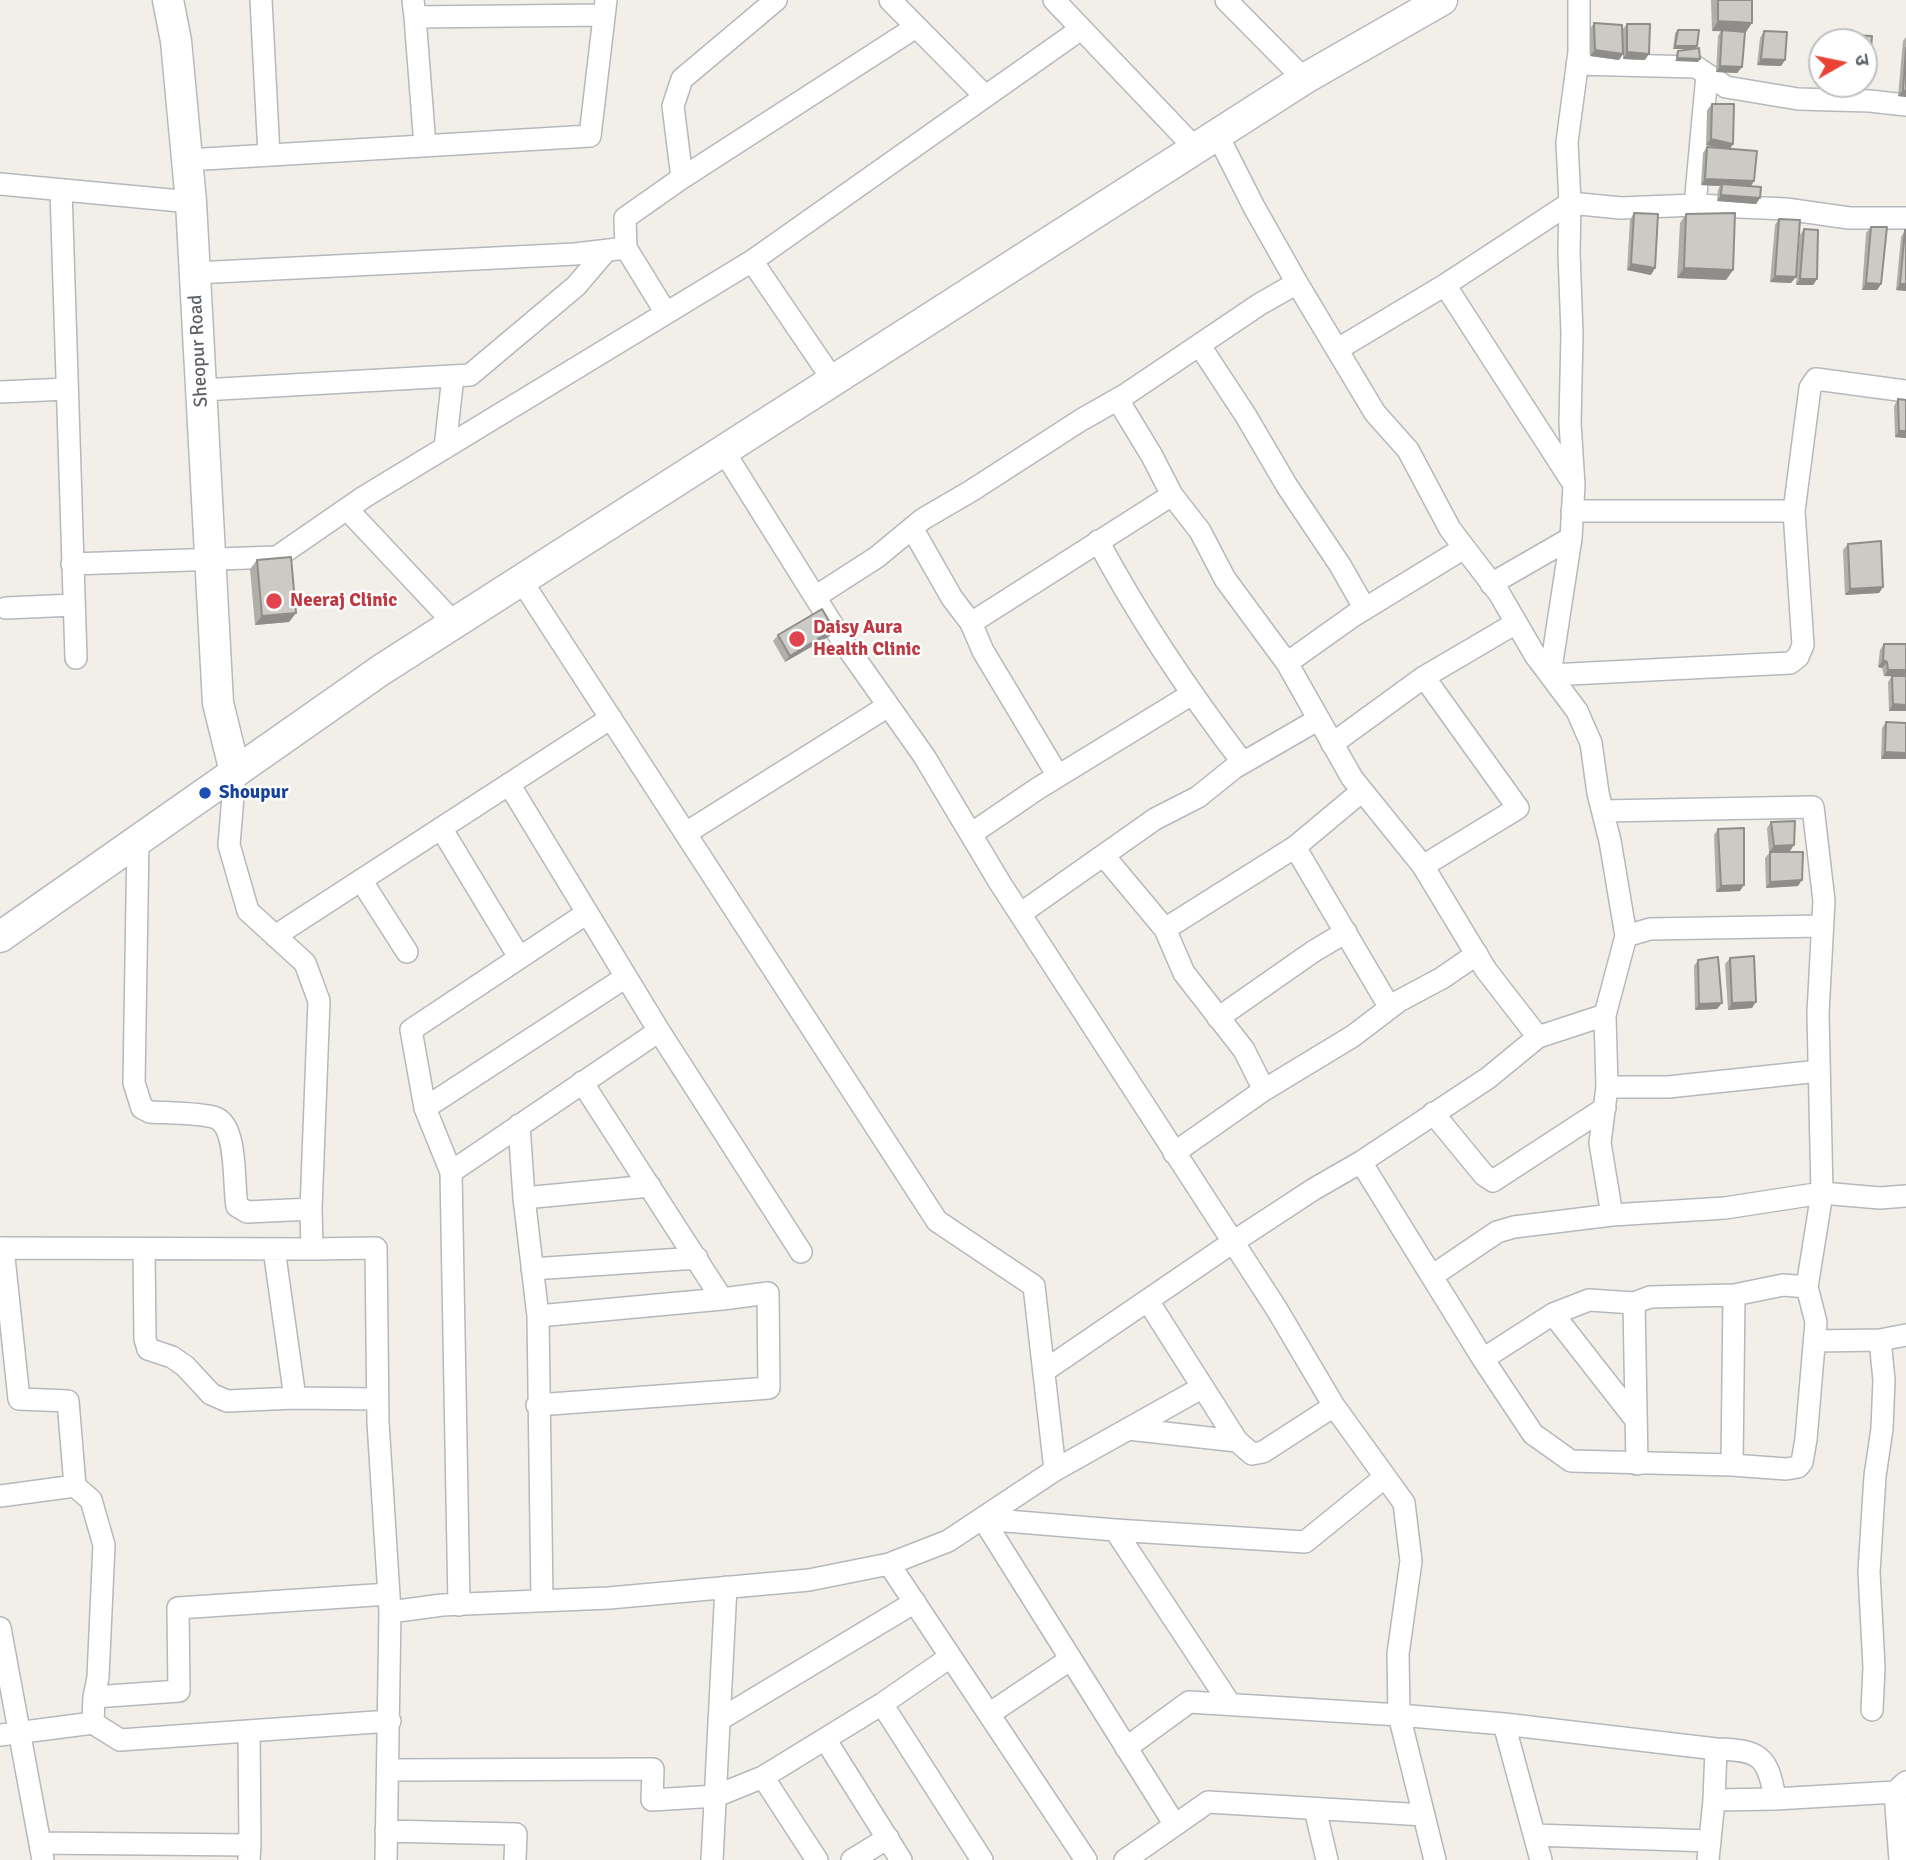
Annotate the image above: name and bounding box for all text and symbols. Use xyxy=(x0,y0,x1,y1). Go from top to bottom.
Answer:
north arrow xyxy=(1808,28,1878,98)
text: उ xyxy=(1849,53,1874,67)
street label: Sheopur Road xyxy=(185,294,213,408)
place label: Neeraj Clinic xyxy=(290,590,397,612)
marker: Neeraj Clinic xyxy=(264,591,284,611)
place label: Daisy Aura Health Clinic xyxy=(813,617,921,661)
marker: Daisy Aura Health Clinic xyxy=(787,629,807,649)
place label: Shoupur xyxy=(219,782,288,804)
marker: Shoupur xyxy=(197,785,213,801)

